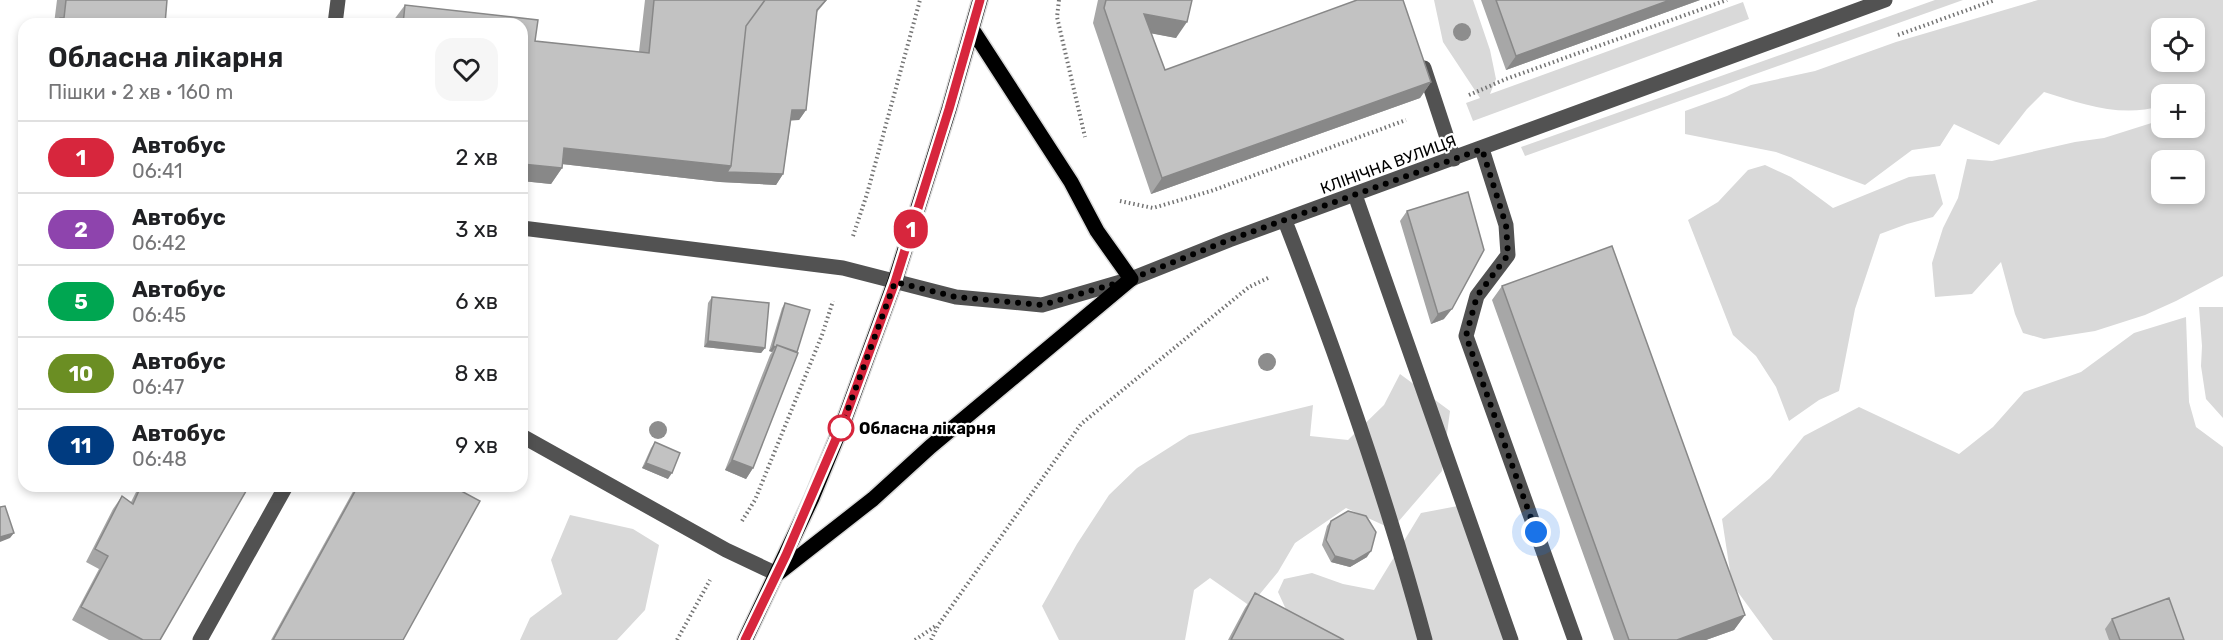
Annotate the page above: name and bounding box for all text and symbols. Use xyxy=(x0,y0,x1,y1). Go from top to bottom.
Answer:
map controls xyxy=(2151,18,2205,204)
button: locate xyxy=(2151,18,2205,72)
button: heart xyxy=(435,38,498,101)
text: Обласна лікарня xyxy=(48,41,283,74)
text: Пішки · 2 хв · 160 m xyxy=(48,80,233,104)
button: + xyxy=(2151,84,2205,138)
street label: КЛІНІЧНА ВУЛИЦЯ xyxy=(1318,131,1459,198)
text: Автобус xyxy=(132,132,226,159)
text: 2 хв xyxy=(455,144,498,171)
text: 1 xyxy=(76,145,86,170)
button: − xyxy=(2151,150,2205,204)
text: 06:41 xyxy=(132,159,182,183)
text: Автобус xyxy=(132,204,226,231)
line badge: 1 xyxy=(892,210,930,248)
text: 3 хв xyxy=(455,216,498,243)
text: 2 xyxy=(74,217,88,242)
text: 1 xyxy=(906,217,916,242)
text: 06:42 xyxy=(132,231,186,255)
text: Автобус xyxy=(132,276,226,303)
text: 6 хв xyxy=(455,288,498,315)
text: 5 xyxy=(74,289,88,314)
text: 06:45 xyxy=(132,303,186,327)
text: Автобус xyxy=(132,348,226,375)
text: 8 хв xyxy=(454,360,498,387)
text: 10 xyxy=(69,361,93,386)
text: 06:47 xyxy=(132,375,184,399)
marker: Обласна лікарня xyxy=(828,415,854,441)
place label: Обласна лікарня xyxy=(859,419,996,438)
text: Автобус xyxy=(132,420,226,447)
text: 9 хв xyxy=(455,432,498,459)
text: 11 xyxy=(71,433,91,458)
text: 06:48 xyxy=(132,447,187,471)
your location xyxy=(1521,517,1551,547)

